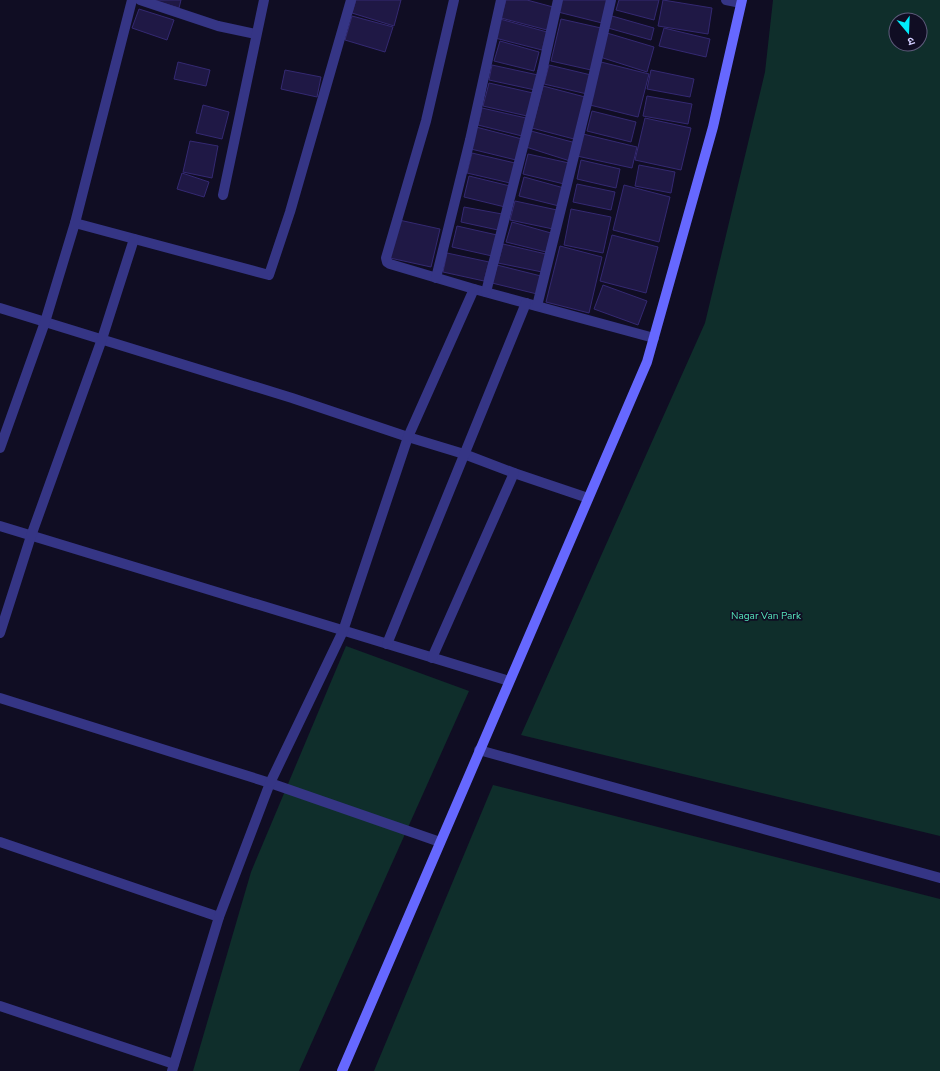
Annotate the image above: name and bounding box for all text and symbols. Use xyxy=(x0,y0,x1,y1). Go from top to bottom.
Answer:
north arrow xyxy=(888,12,928,52)
text: उ xyxy=(905,33,917,49)
park label: Nagar Van Park xyxy=(731,609,802,623)

